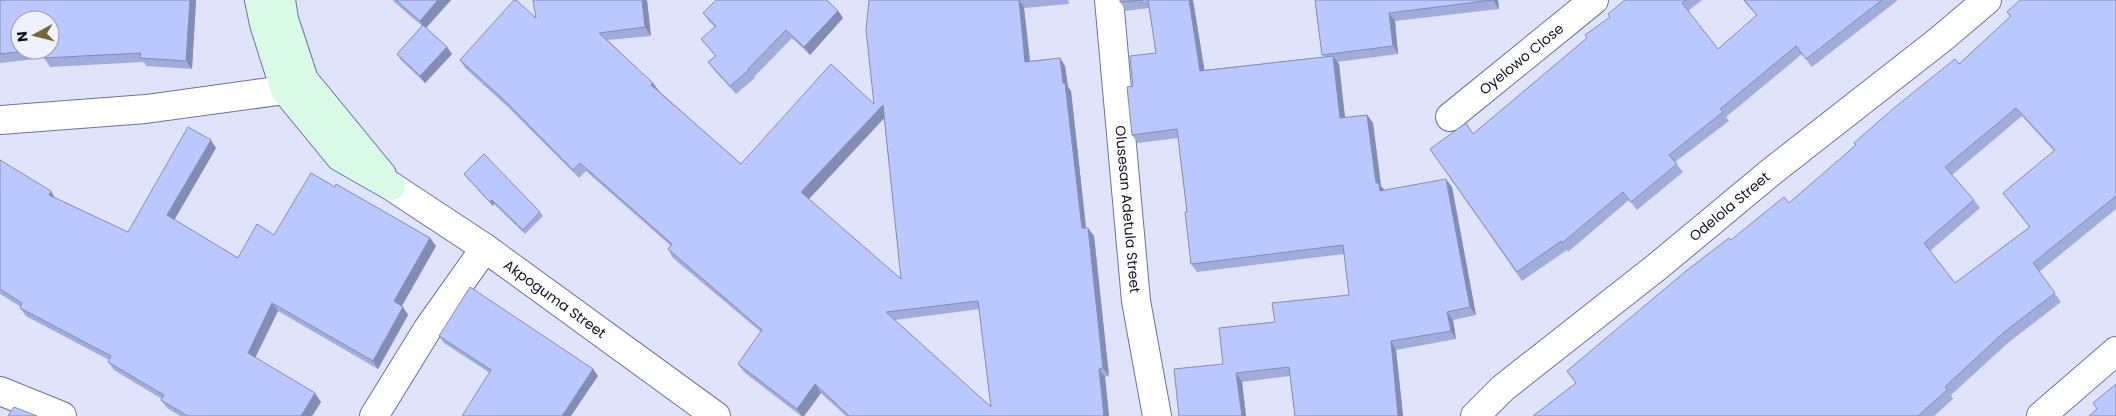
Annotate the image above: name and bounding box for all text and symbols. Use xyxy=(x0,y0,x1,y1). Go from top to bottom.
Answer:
north arrow xyxy=(10,10,60,60)
street label: Oyelowo Close xyxy=(1475,18,1568,99)
text: N xyxy=(12,30,33,43)
street label: Olusesan Adetula Street xyxy=(1110,124,1145,294)
street label: Odelola Street xyxy=(1685,167,1774,246)
street label: Akpoguma Street xyxy=(500,255,610,343)

